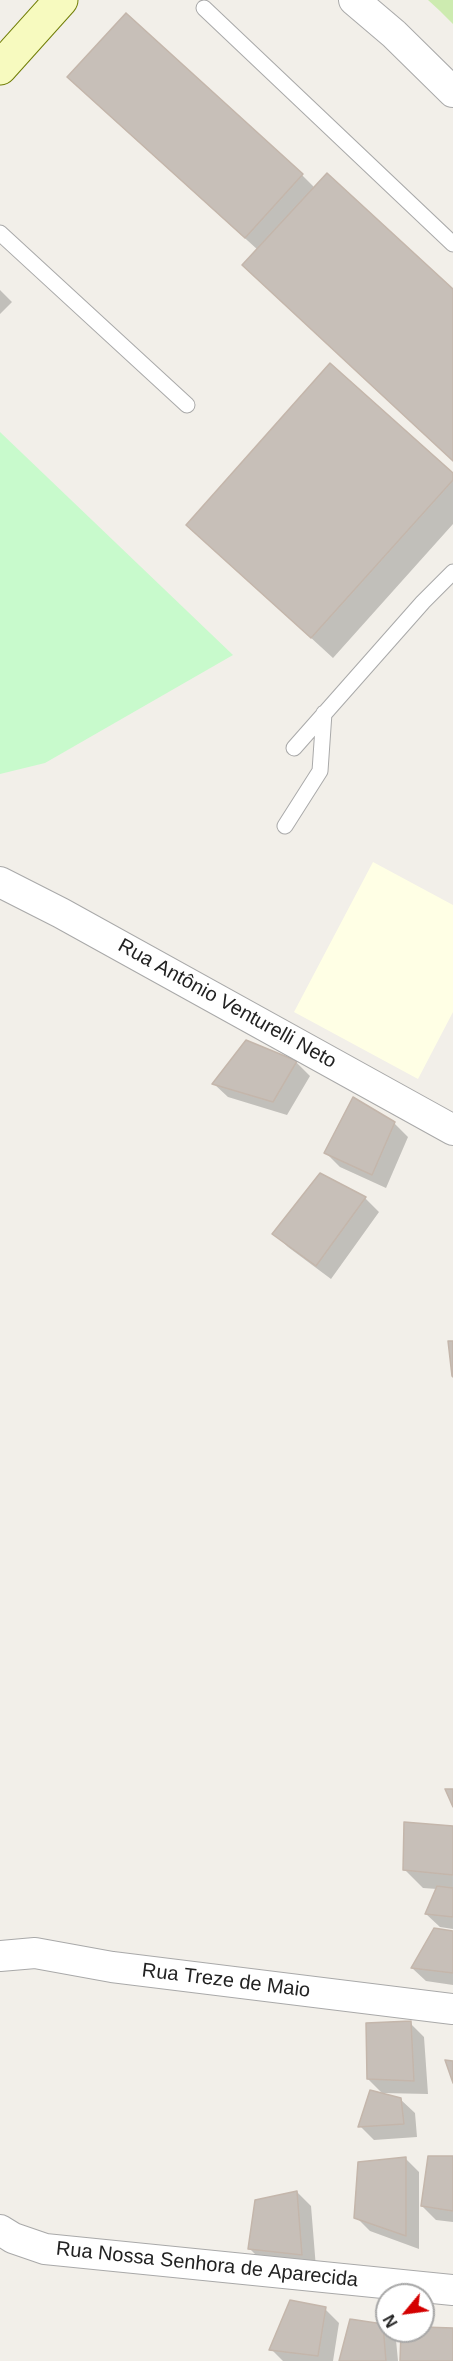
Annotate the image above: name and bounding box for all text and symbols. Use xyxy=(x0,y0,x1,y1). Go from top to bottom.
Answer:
street label: Rua Antônio Venturelli Neto xyxy=(114,934,340,1074)
street label: Rua Treze de Maio xyxy=(141,1959,311,2003)
street label: Rua Nossa Senhora de Aparecida xyxy=(55,2237,359,2293)
north arrow xyxy=(375,2283,435,2343)
text: N xyxy=(380,2312,401,2330)

